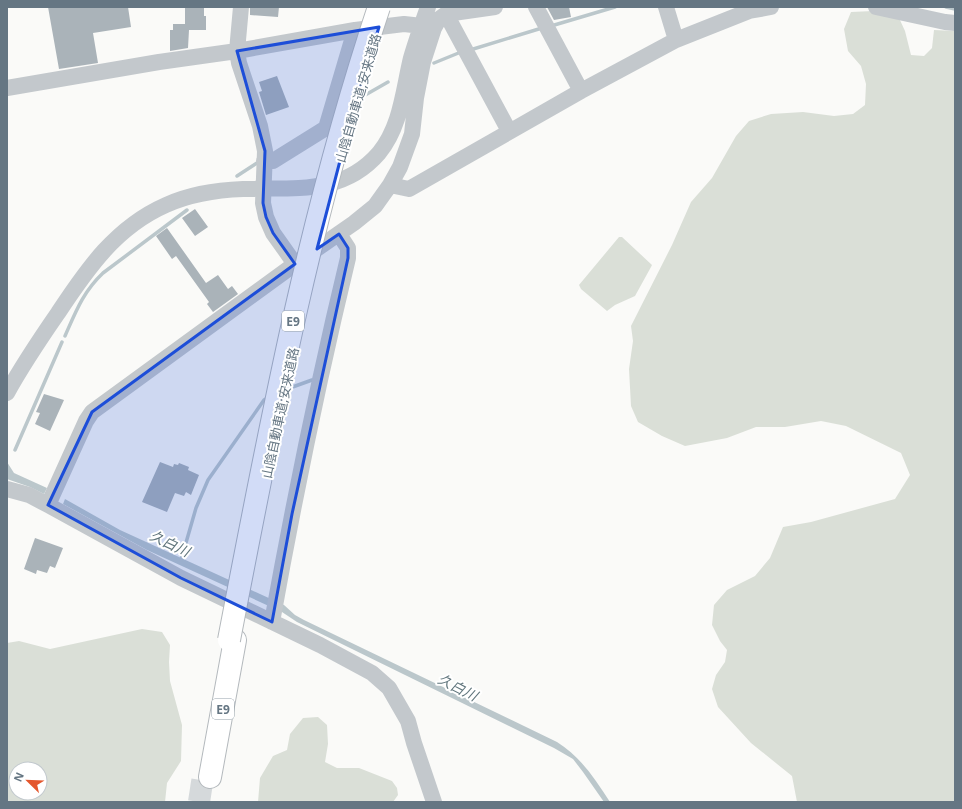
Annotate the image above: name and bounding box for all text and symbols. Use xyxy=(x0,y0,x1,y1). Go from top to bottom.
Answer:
street label: 山陰自動車道;安来道路 xyxy=(331,31,385,165)
road number: E9 xyxy=(282,311,304,331)
street label: 山陰自動車道;安来道路 xyxy=(257,346,303,480)
water label: 久白川 xyxy=(147,526,195,561)
water label: 久白川 xyxy=(435,669,483,706)
road number: E9 xyxy=(212,699,234,719)
north arrow xyxy=(8,761,48,801)
text: N xyxy=(10,770,27,784)

